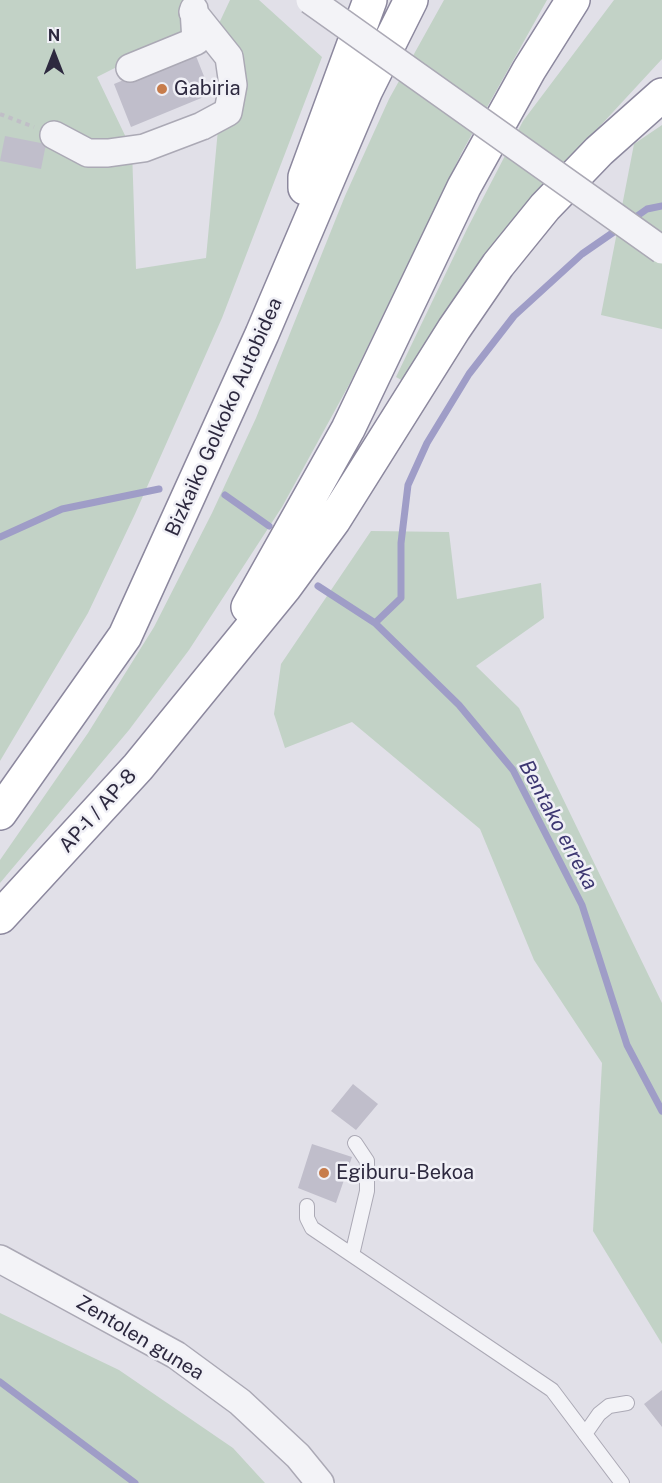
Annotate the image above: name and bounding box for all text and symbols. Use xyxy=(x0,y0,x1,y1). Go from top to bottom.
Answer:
north arrow xyxy=(24,24,84,84)
text: N xyxy=(48,26,60,45)
place label: Gabiria xyxy=(174,77,241,101)
marker: Gabiria xyxy=(155,82,169,96)
street label: Bizkaiko Golkoko Autobidea xyxy=(160,294,288,540)
water label: Bentako erreka xyxy=(513,756,603,894)
street label: AP-1 / AP-8 xyxy=(54,764,142,858)
place label: Egiburu-Bekoa xyxy=(336,1161,474,1185)
marker: Egiburu-Bekoa xyxy=(317,1166,331,1180)
street label: Zentolen gunea xyxy=(72,1290,208,1386)

